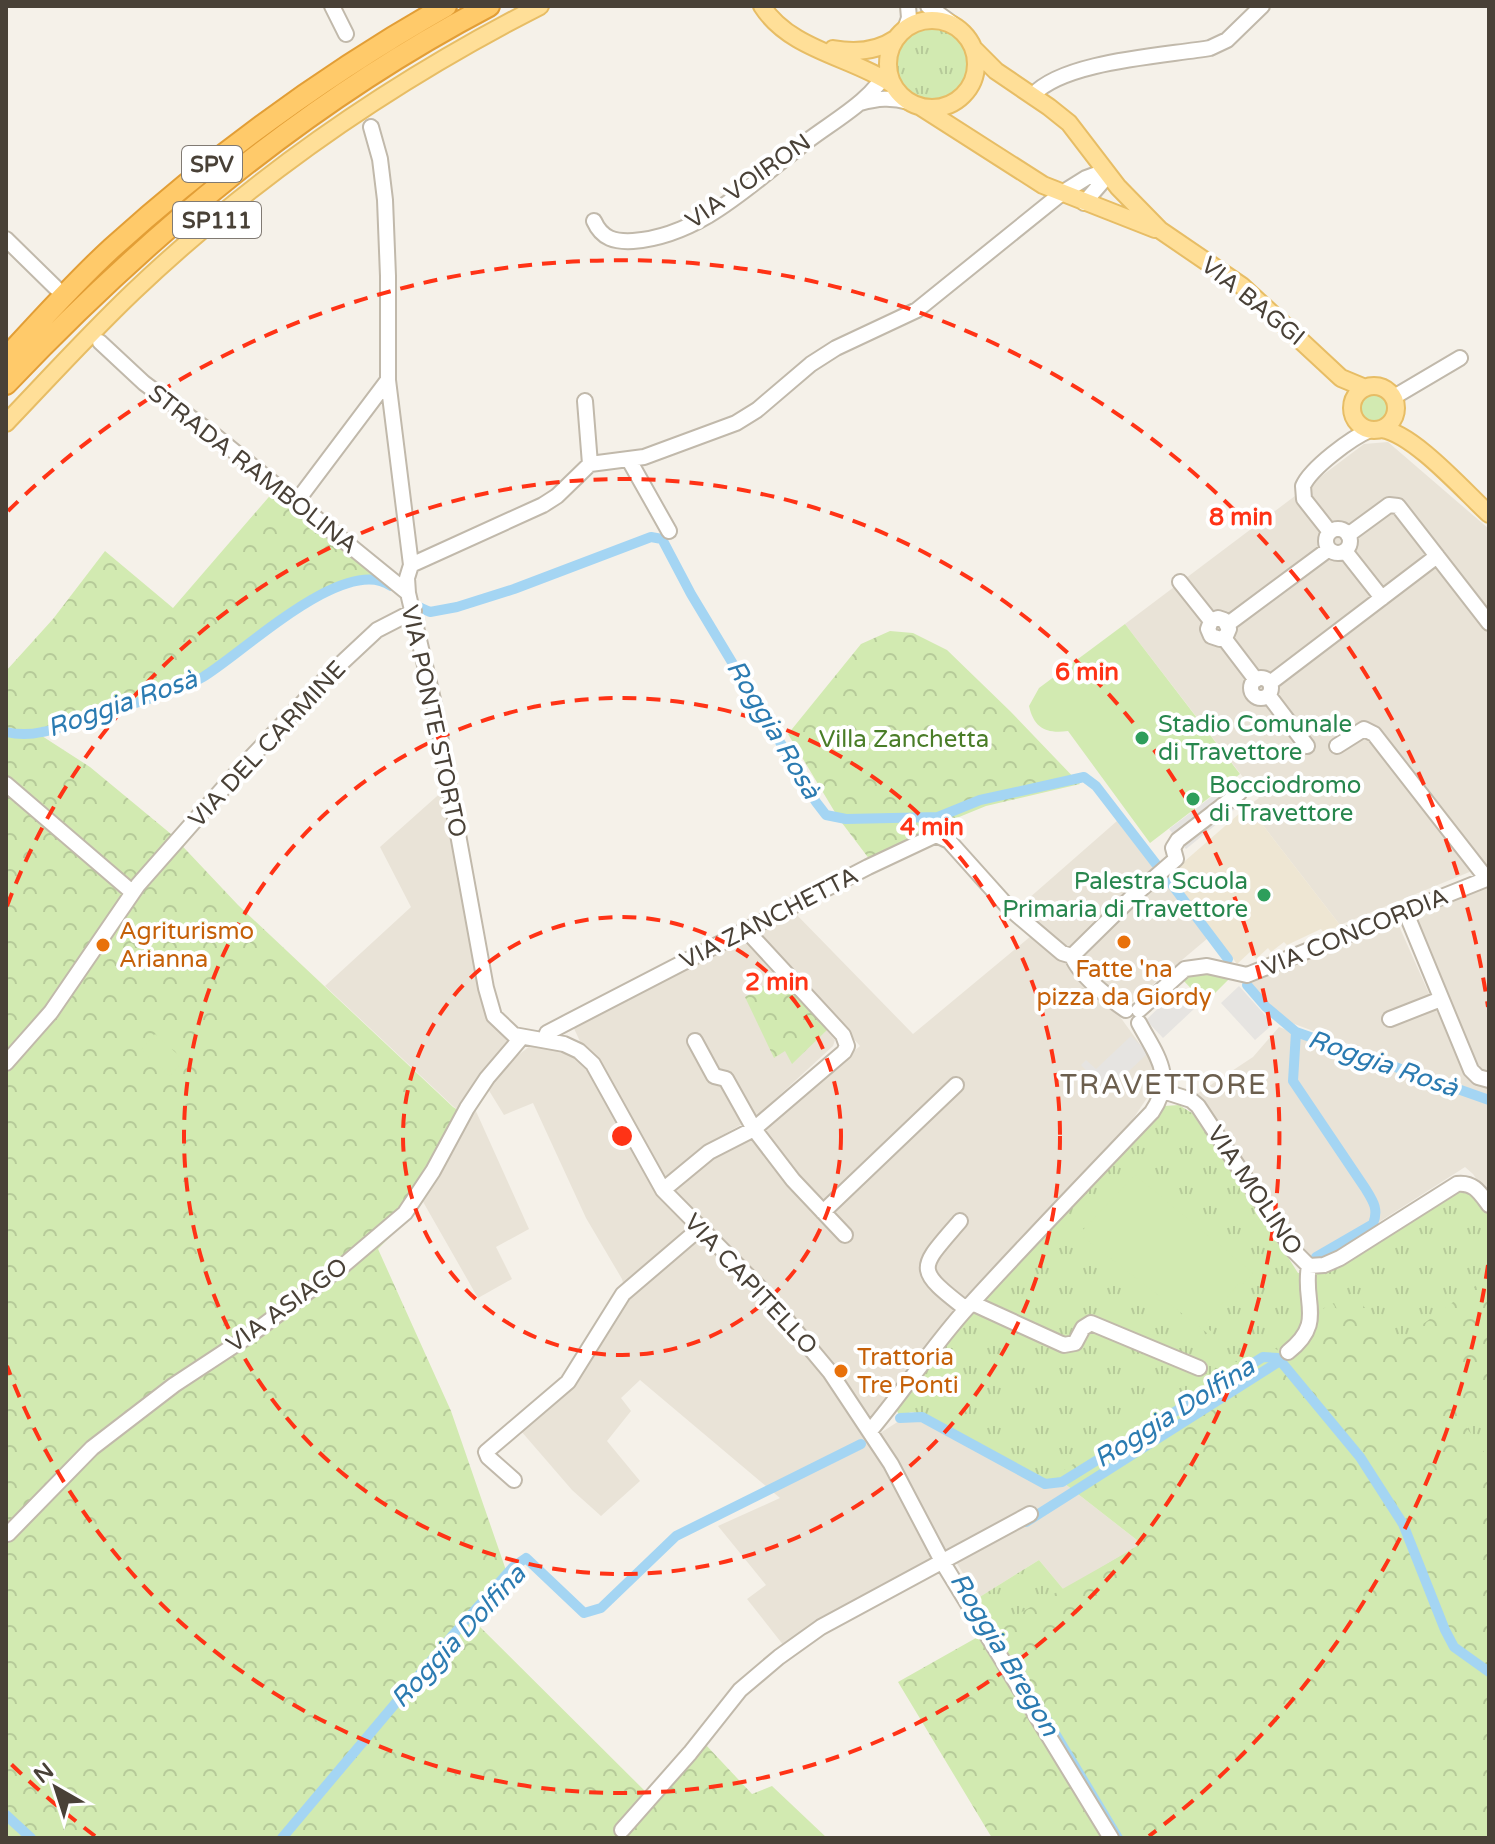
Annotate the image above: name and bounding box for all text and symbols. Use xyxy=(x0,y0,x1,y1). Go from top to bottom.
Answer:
street label: VIA VOIRON xyxy=(680,128,816,235)
road number: SPV xyxy=(182,146,242,182)
road number: SP111 xyxy=(173,202,261,238)
street label: VIA BAGGI xyxy=(1195,251,1310,352)
street label: STRADA RAMBOLINA xyxy=(142,379,363,560)
text: 8 min xyxy=(1209,503,1273,532)
street label: VIA PONTE STORTO xyxy=(395,602,472,840)
water label: Roggia Rosà xyxy=(720,654,828,805)
street label: VIA DEL CARMINE xyxy=(183,655,352,834)
text: 6 min xyxy=(1055,658,1119,687)
water label: Roggia Rosà xyxy=(43,663,202,744)
place label: Stadio Comunale di Travettore xyxy=(1158,710,1352,767)
park label: Villa Zanchetta xyxy=(819,725,989,754)
marker: Stadio Comunale di Travettore xyxy=(1133,729,1151,747)
place label: Bocciodromo di Travettore xyxy=(1209,771,1361,828)
marker: Bocciodromo di Travettore xyxy=(1184,790,1202,808)
text: 4 min xyxy=(900,813,964,842)
street label: VIA ZANCHETTA xyxy=(675,861,863,976)
place label: Palestra Scuola Primaria di Travettore xyxy=(1002,867,1248,924)
street label: VIA CONCORDIA xyxy=(1258,882,1452,983)
marker: Palestra Scuola Primaria di Travettore xyxy=(1255,886,1273,904)
place label: Agriturismo Arianna xyxy=(119,917,254,974)
marker: Fatte 'na pizza da Giordy xyxy=(1115,933,1133,951)
marker: Agriturismo Arianna xyxy=(94,936,112,954)
place label: Fatte 'na pizza da Giordy xyxy=(1036,955,1212,1012)
text: 2 min xyxy=(745,968,809,997)
water label: Roggia Rosà xyxy=(1304,1023,1463,1104)
district label: TRAVETTORE xyxy=(1060,1068,1268,1102)
street label: VIA MOLINO xyxy=(1201,1120,1308,1260)
centre of rings xyxy=(608,1122,636,1150)
street label: VIA CAPITELLO xyxy=(678,1208,823,1361)
street label: VIA ASIAGO xyxy=(221,1252,353,1359)
place label: Trattoria Tre Ponti xyxy=(857,1343,959,1400)
water label: Roggia Dolfina xyxy=(1088,1350,1261,1474)
marker: Trattoria Tre Ponti xyxy=(832,1362,850,1380)
water label: Roggia Dolfina xyxy=(385,1558,533,1714)
water label: Roggia Bregon xyxy=(944,1567,1066,1743)
north arrow xyxy=(16,1748,96,1828)
text: N xyxy=(29,1758,59,1789)

